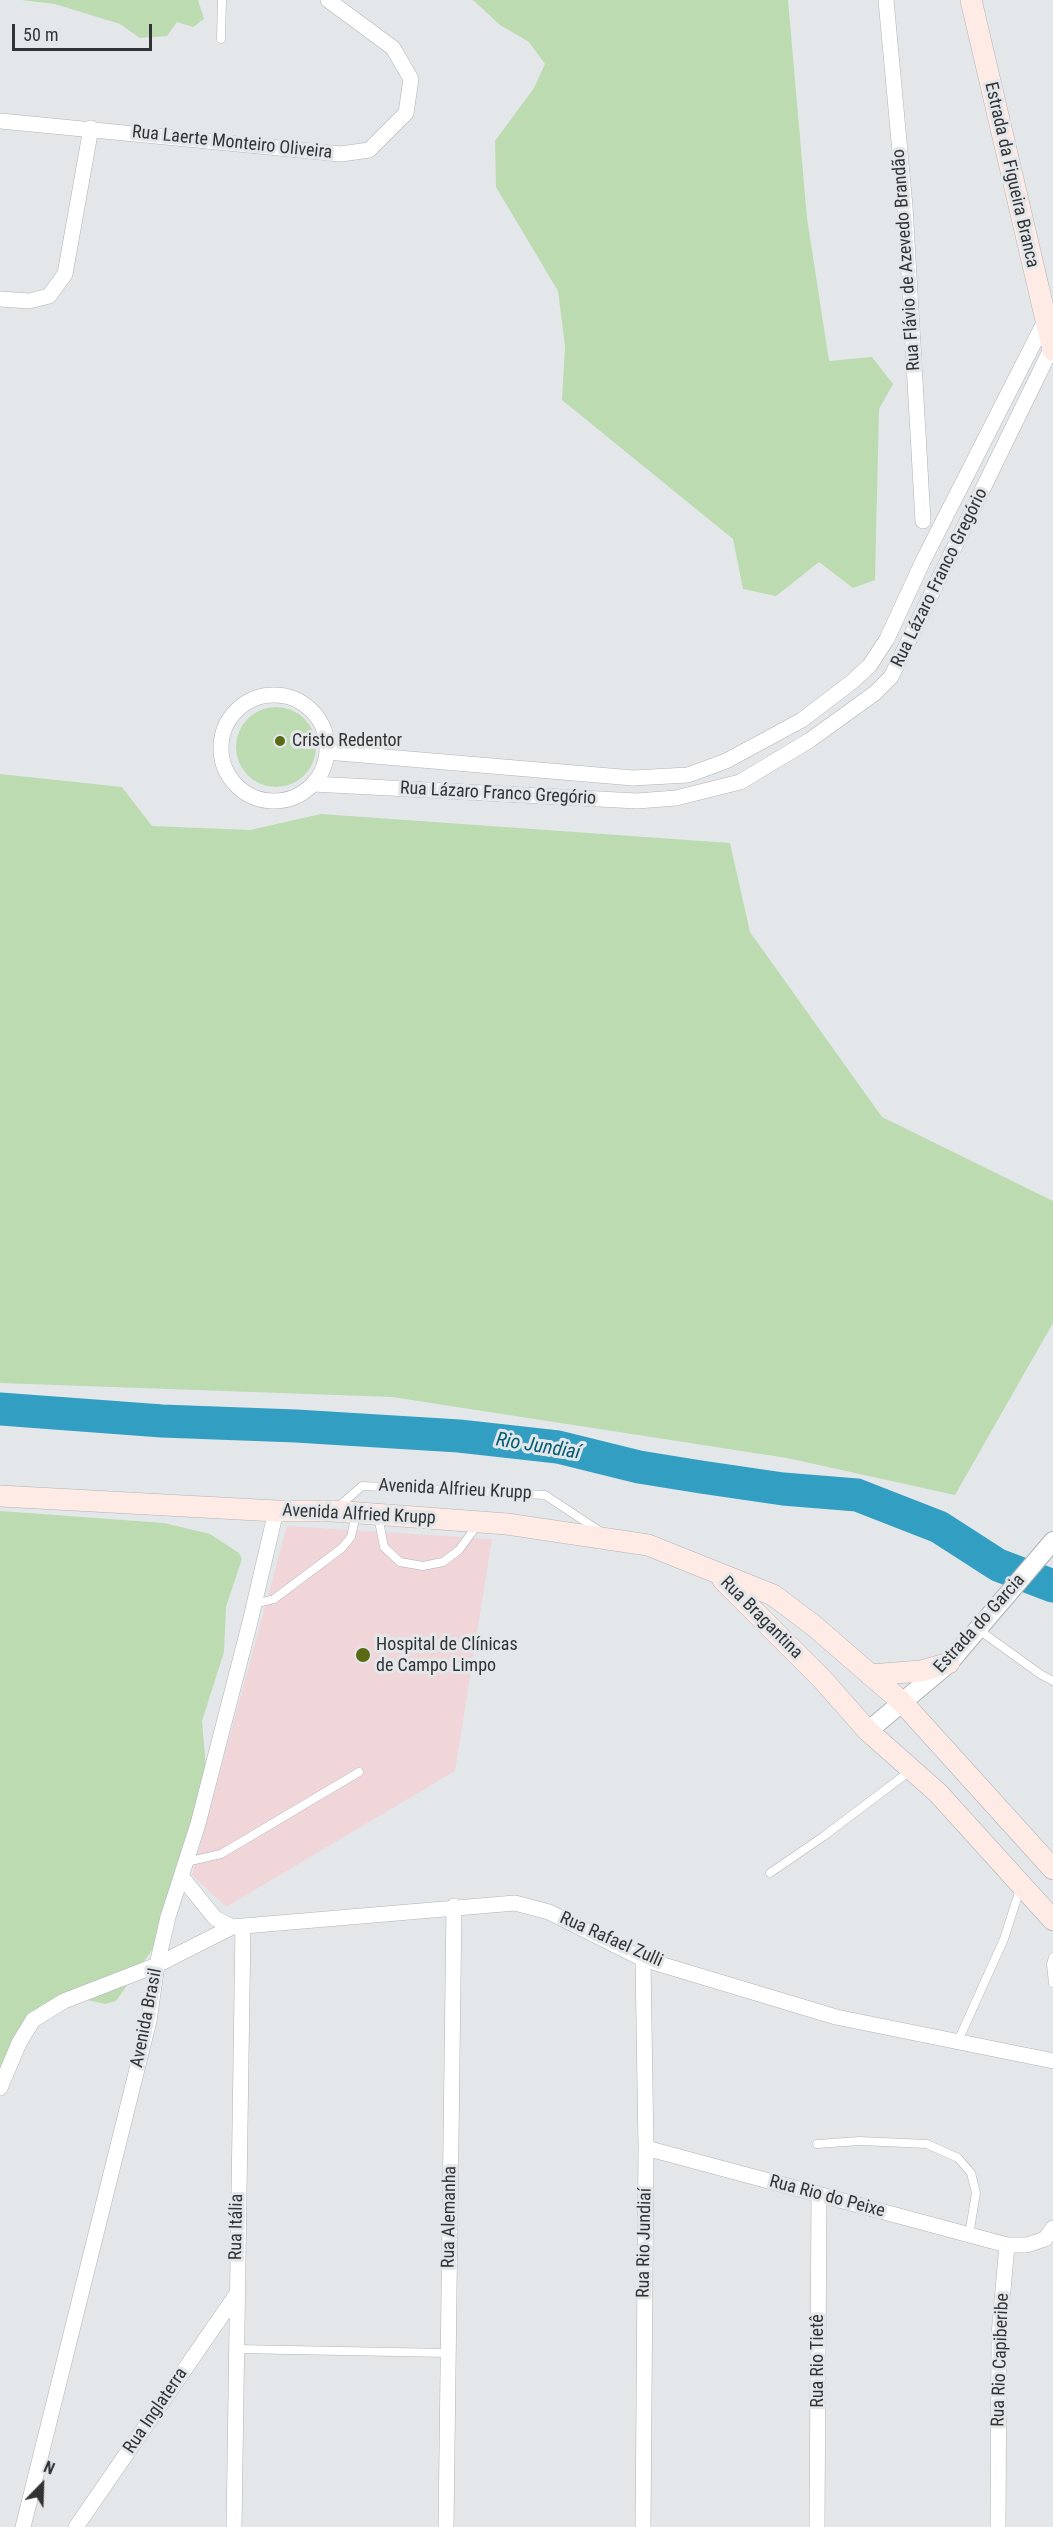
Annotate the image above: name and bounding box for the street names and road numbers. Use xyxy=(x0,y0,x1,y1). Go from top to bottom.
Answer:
street label: Estrada da Figueira Branca xyxy=(979,80,1043,270)
street label: Rua Laerte Monteiro Oliveira xyxy=(131,122,333,164)
street label: Rua Flávio de Azevedo Brandão xyxy=(888,148,926,372)
street label: Rua Lázaro Franco Gregório xyxy=(887,485,993,671)
street label: Rua Lázaro Franco Gregório xyxy=(399,778,597,810)
street label: Avenida Alfrieu Krupp xyxy=(378,1475,532,1505)
street label: Avenida Alfried Krupp xyxy=(282,1500,436,1530)
street label: Estrada do Garcia xyxy=(930,1570,1030,1678)
street label: Rua Bragantina xyxy=(715,1572,807,1664)
street label: Rua Rafael Zulli xyxy=(556,1908,666,1972)
street label: Avenida Brasil xyxy=(127,1967,167,2069)
street label: Rua Alemanha xyxy=(438,2166,462,2268)
street label: Rua Rio do Peixe xyxy=(767,2171,887,2223)
street label: Rua Rio Jundiaí xyxy=(633,2188,657,2298)
street label: Rua Itália xyxy=(226,2194,248,2260)
street label: Rua Rio Capiberibe xyxy=(988,2293,1014,2427)
street label: Rua Rio Tietê xyxy=(807,2314,829,2408)
street label: Rua Inglaterra xyxy=(119,2364,193,2458)

